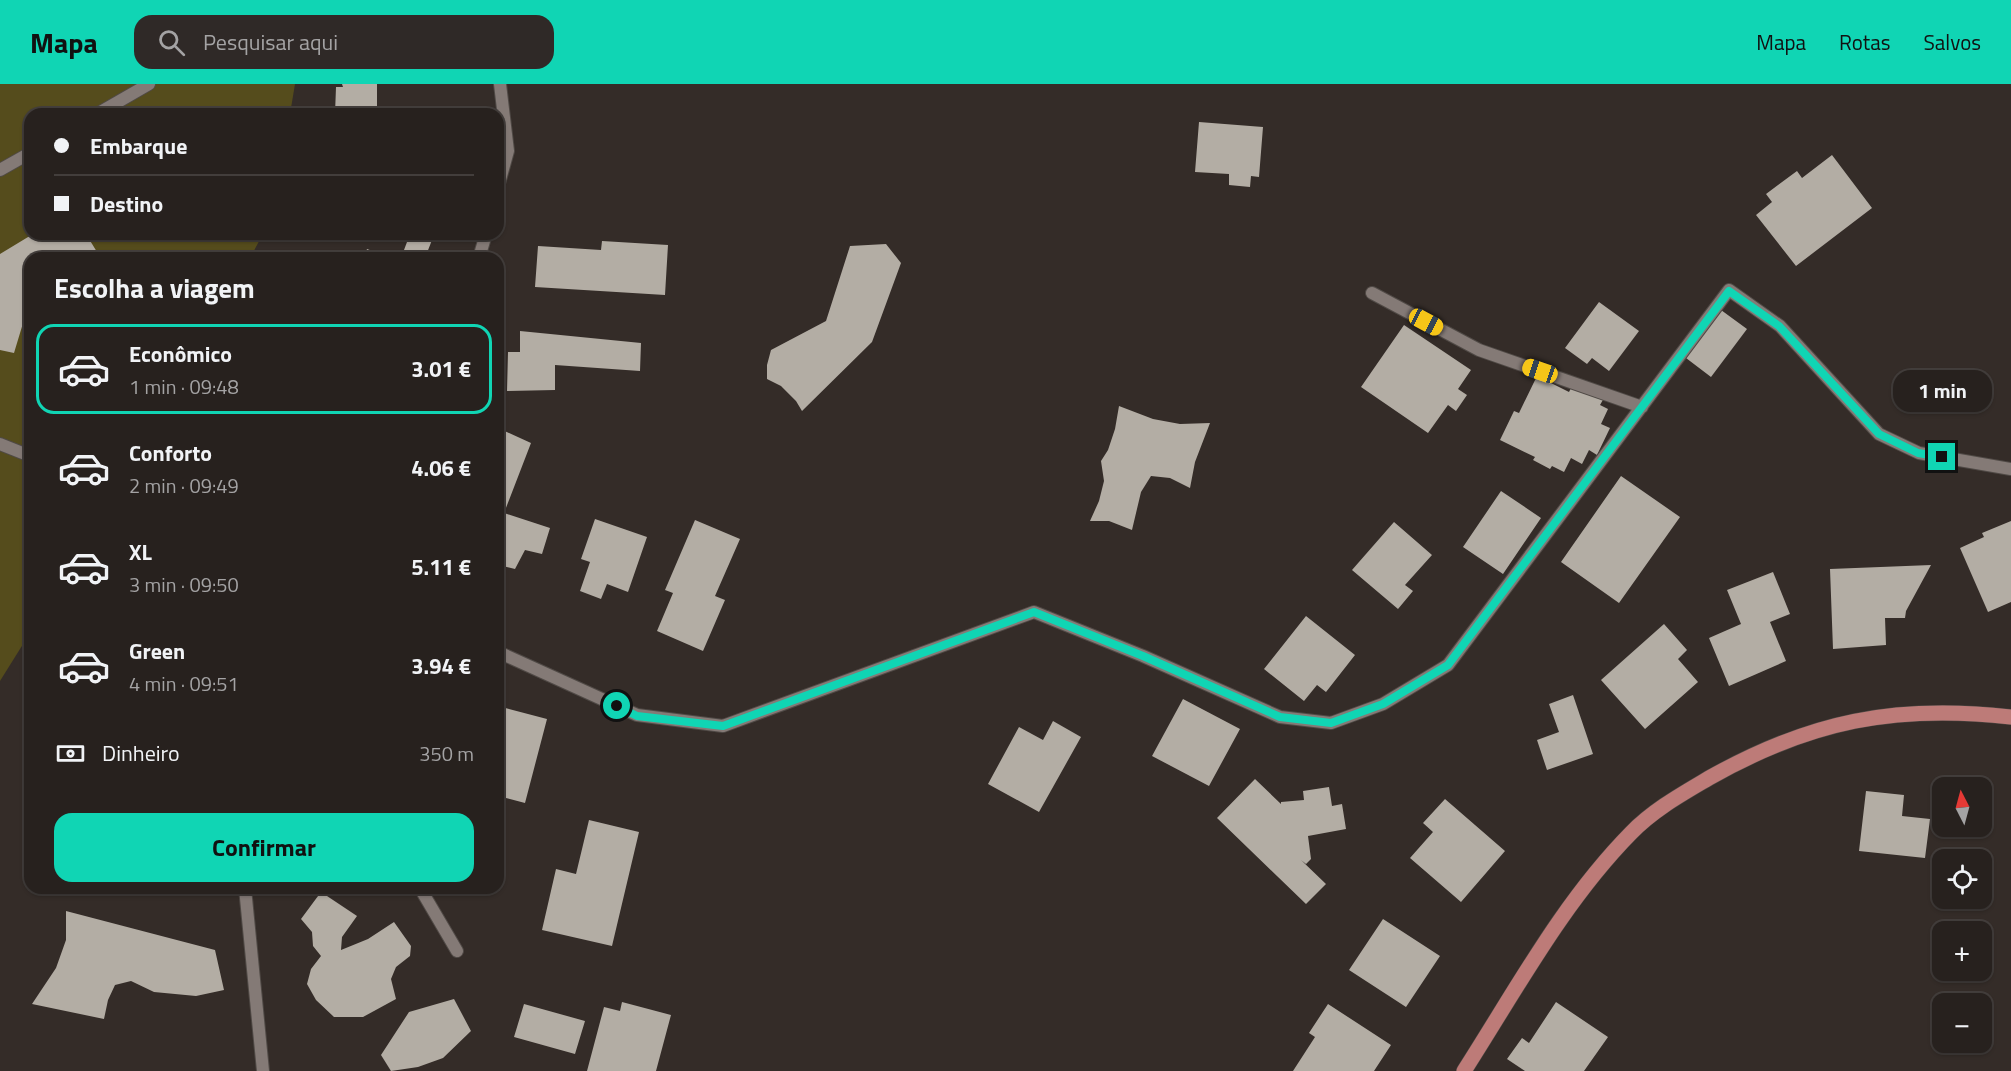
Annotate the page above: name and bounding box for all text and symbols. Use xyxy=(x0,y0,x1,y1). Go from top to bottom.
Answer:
search box xyxy=(134,15,554,69)
text: Mapa xyxy=(30,21,98,64)
text: Pesquisar aqui xyxy=(203,25,338,59)
icon: search xyxy=(155,26,188,59)
text: Mapa xyxy=(1756,26,1806,58)
text: Rotas xyxy=(1839,26,1890,58)
text: Salvos xyxy=(1923,26,1981,58)
text: Embarque xyxy=(90,129,187,163)
text: Destino xyxy=(90,187,163,221)
text: Escolha a viagem xyxy=(54,267,255,308)
car xyxy=(1406,306,1446,338)
text: Econômico xyxy=(129,337,232,371)
icon: car xyxy=(57,342,111,396)
text: 3.01 € xyxy=(411,352,471,386)
car xyxy=(1520,357,1560,385)
callout: 1 min xyxy=(1892,370,1992,412)
text: 1 min · 09:48 xyxy=(129,371,239,402)
text: 1 min xyxy=(1918,375,1967,406)
text: Conforto xyxy=(129,436,212,470)
icon: car xyxy=(57,441,111,495)
route end xyxy=(1928,443,1955,470)
text: 4.06 € xyxy=(411,451,471,485)
text: 2 min · 09:49 xyxy=(129,470,239,501)
text: XL xyxy=(129,535,152,569)
icon: car xyxy=(57,540,111,594)
text: 5.11 € xyxy=(411,550,471,584)
text: 3 min · 09:50 xyxy=(129,569,239,600)
text: Green xyxy=(129,634,185,668)
icon: car xyxy=(57,639,111,693)
text: 3.94 € xyxy=(411,649,471,683)
text: 4 min · 09:51 xyxy=(129,668,239,699)
route start xyxy=(603,692,630,719)
text: Dinheiro xyxy=(102,736,180,770)
icon: cash xyxy=(54,737,87,770)
text: 350 m xyxy=(419,738,474,769)
north arrow xyxy=(1932,777,1992,837)
map controls xyxy=(1932,777,1992,1053)
button: Confirmar xyxy=(54,813,474,882)
button: locate xyxy=(1932,849,1992,909)
button: + xyxy=(1932,921,1992,981)
button: − xyxy=(1932,993,1992,1053)

